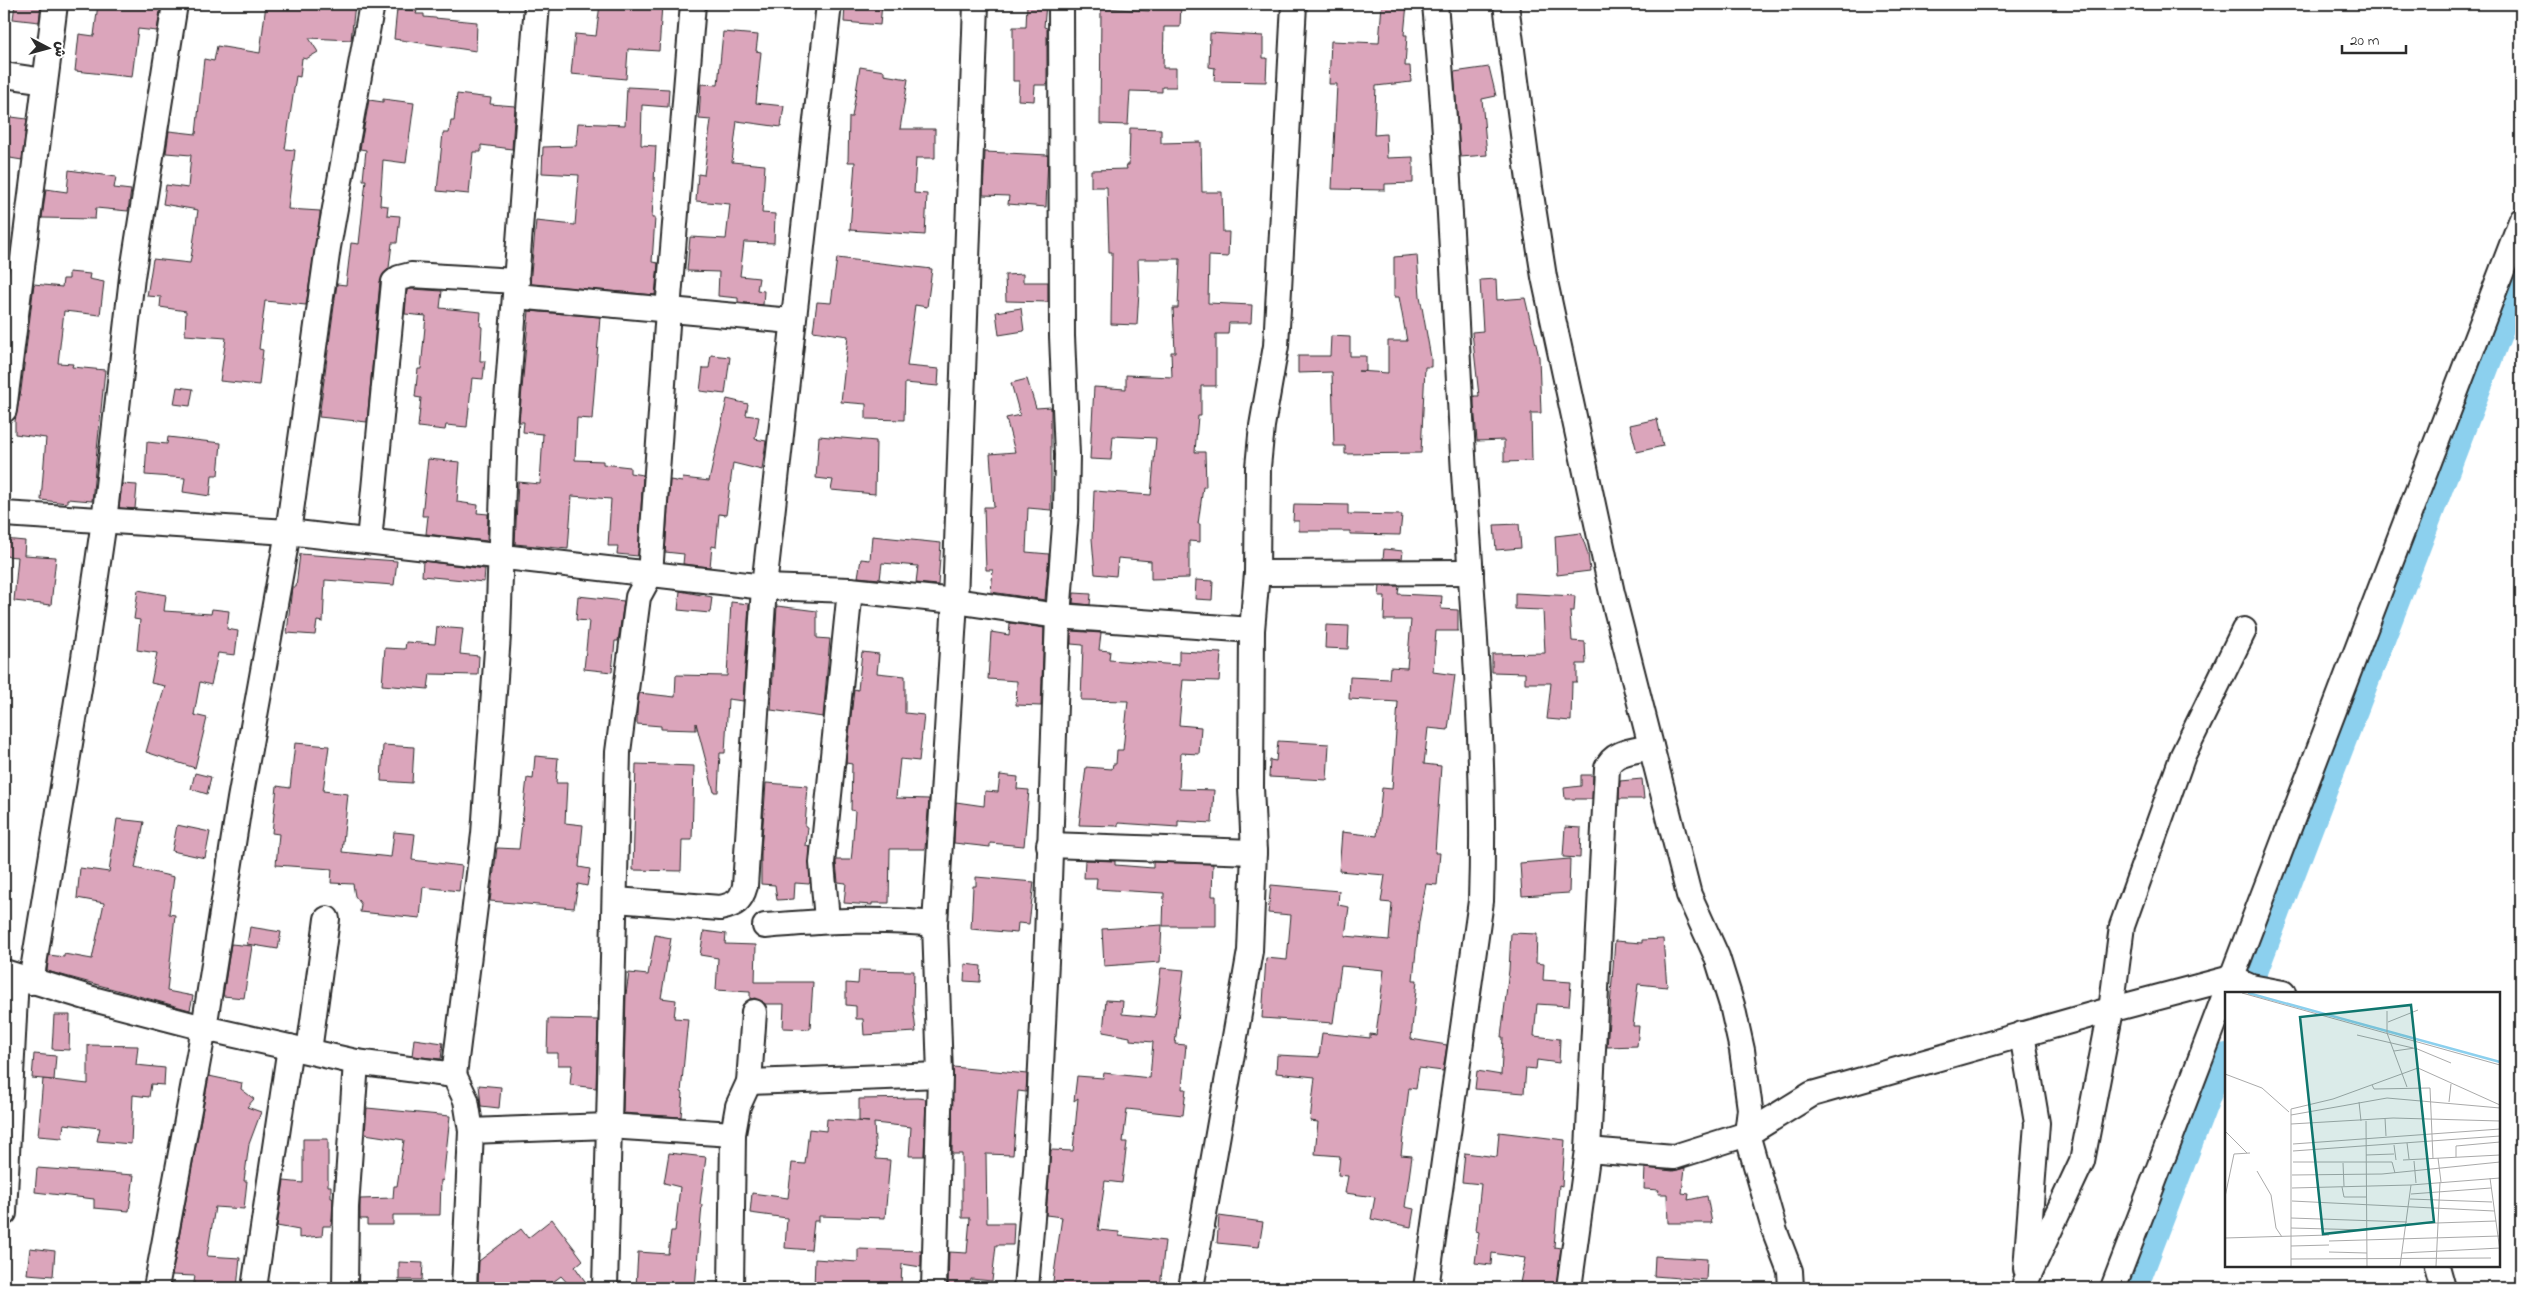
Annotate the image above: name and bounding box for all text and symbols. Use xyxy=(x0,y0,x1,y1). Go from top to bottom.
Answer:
north arrow xyxy=(22,22,72,72)
scale bar xyxy=(2342,22,2406,54)
text: 20 m xyxy=(2350,30,2380,52)
text: ش xyxy=(48,40,71,58)
inset map xyxy=(2225,992,2500,1267)

